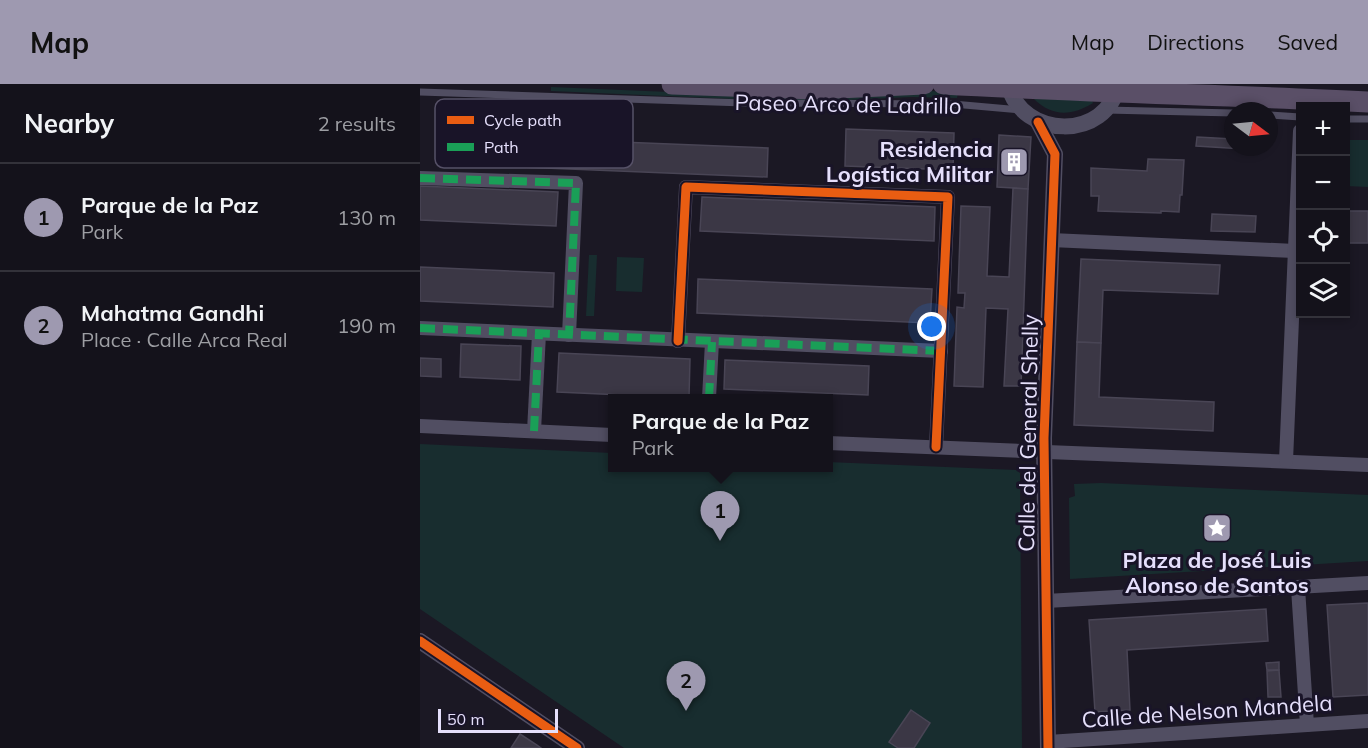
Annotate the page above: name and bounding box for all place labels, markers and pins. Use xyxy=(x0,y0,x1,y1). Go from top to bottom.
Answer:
place label: Residencia Logística Militar xyxy=(826,135,993,188)
building icon: Residencia Logística Militar xyxy=(998,146,1030,178)
pin: 1 xyxy=(700,492,740,541)
place icon: Plaza de José Luis Alonso de Santos xyxy=(1201,512,1233,544)
place label: Plaza de José Luis Alonso de Santos xyxy=(1123,546,1311,599)
pin: 2 xyxy=(666,662,706,711)

